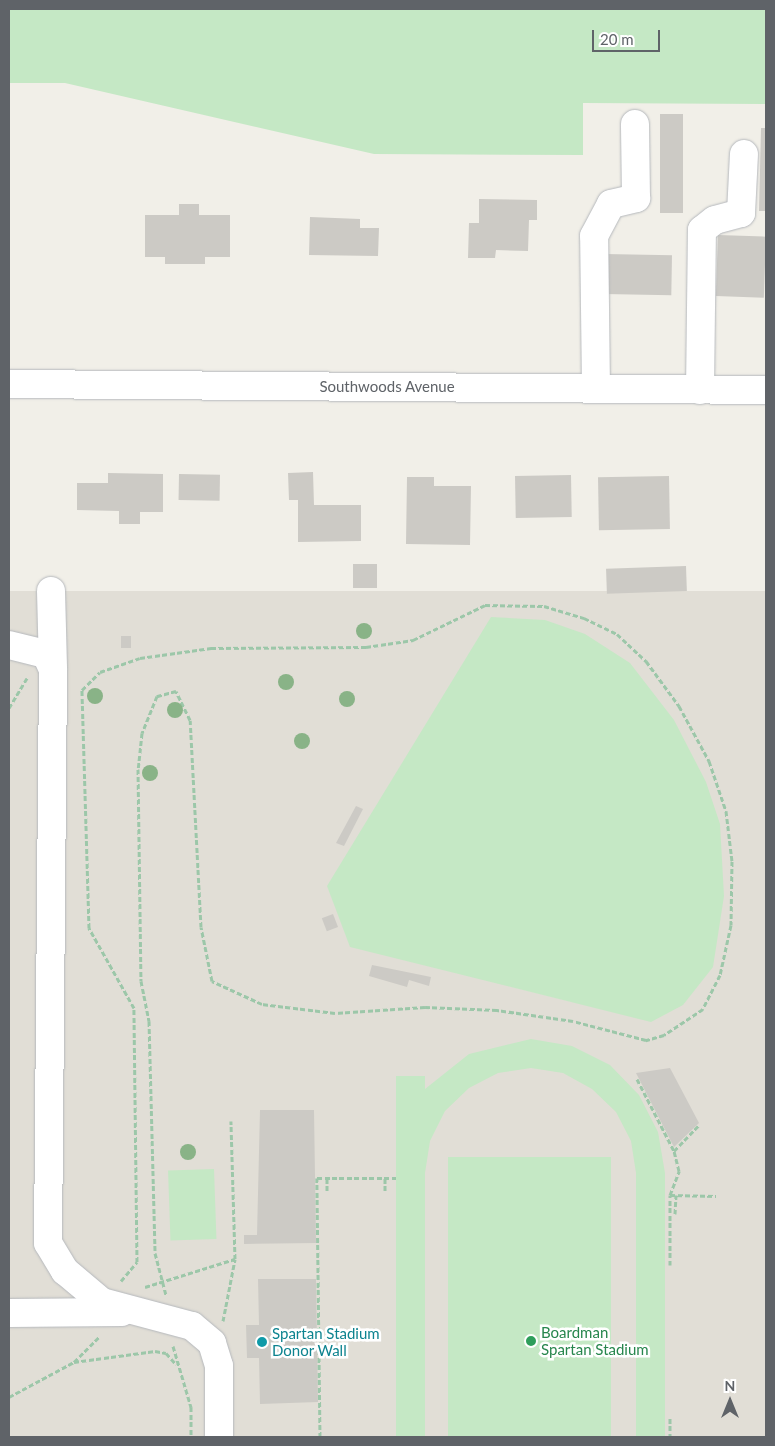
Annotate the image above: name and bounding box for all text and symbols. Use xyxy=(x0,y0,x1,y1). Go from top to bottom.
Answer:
scale bar xyxy=(595,20,662,52)
text: 20 m xyxy=(600,30,634,48)
street label: Southwoods Avenue xyxy=(319,378,455,396)
place label: Boardman Spartan Stadium xyxy=(541,1323,649,1358)
place label: Spartan Stadium Donor Wall xyxy=(272,1324,380,1359)
marker: Boardman Spartan Stadium xyxy=(525,1335,537,1347)
marker: Spartan Stadium Donor Wall xyxy=(256,1336,268,1348)
north arrow xyxy=(705,1376,755,1426)
text: N xyxy=(725,1377,735,1394)

